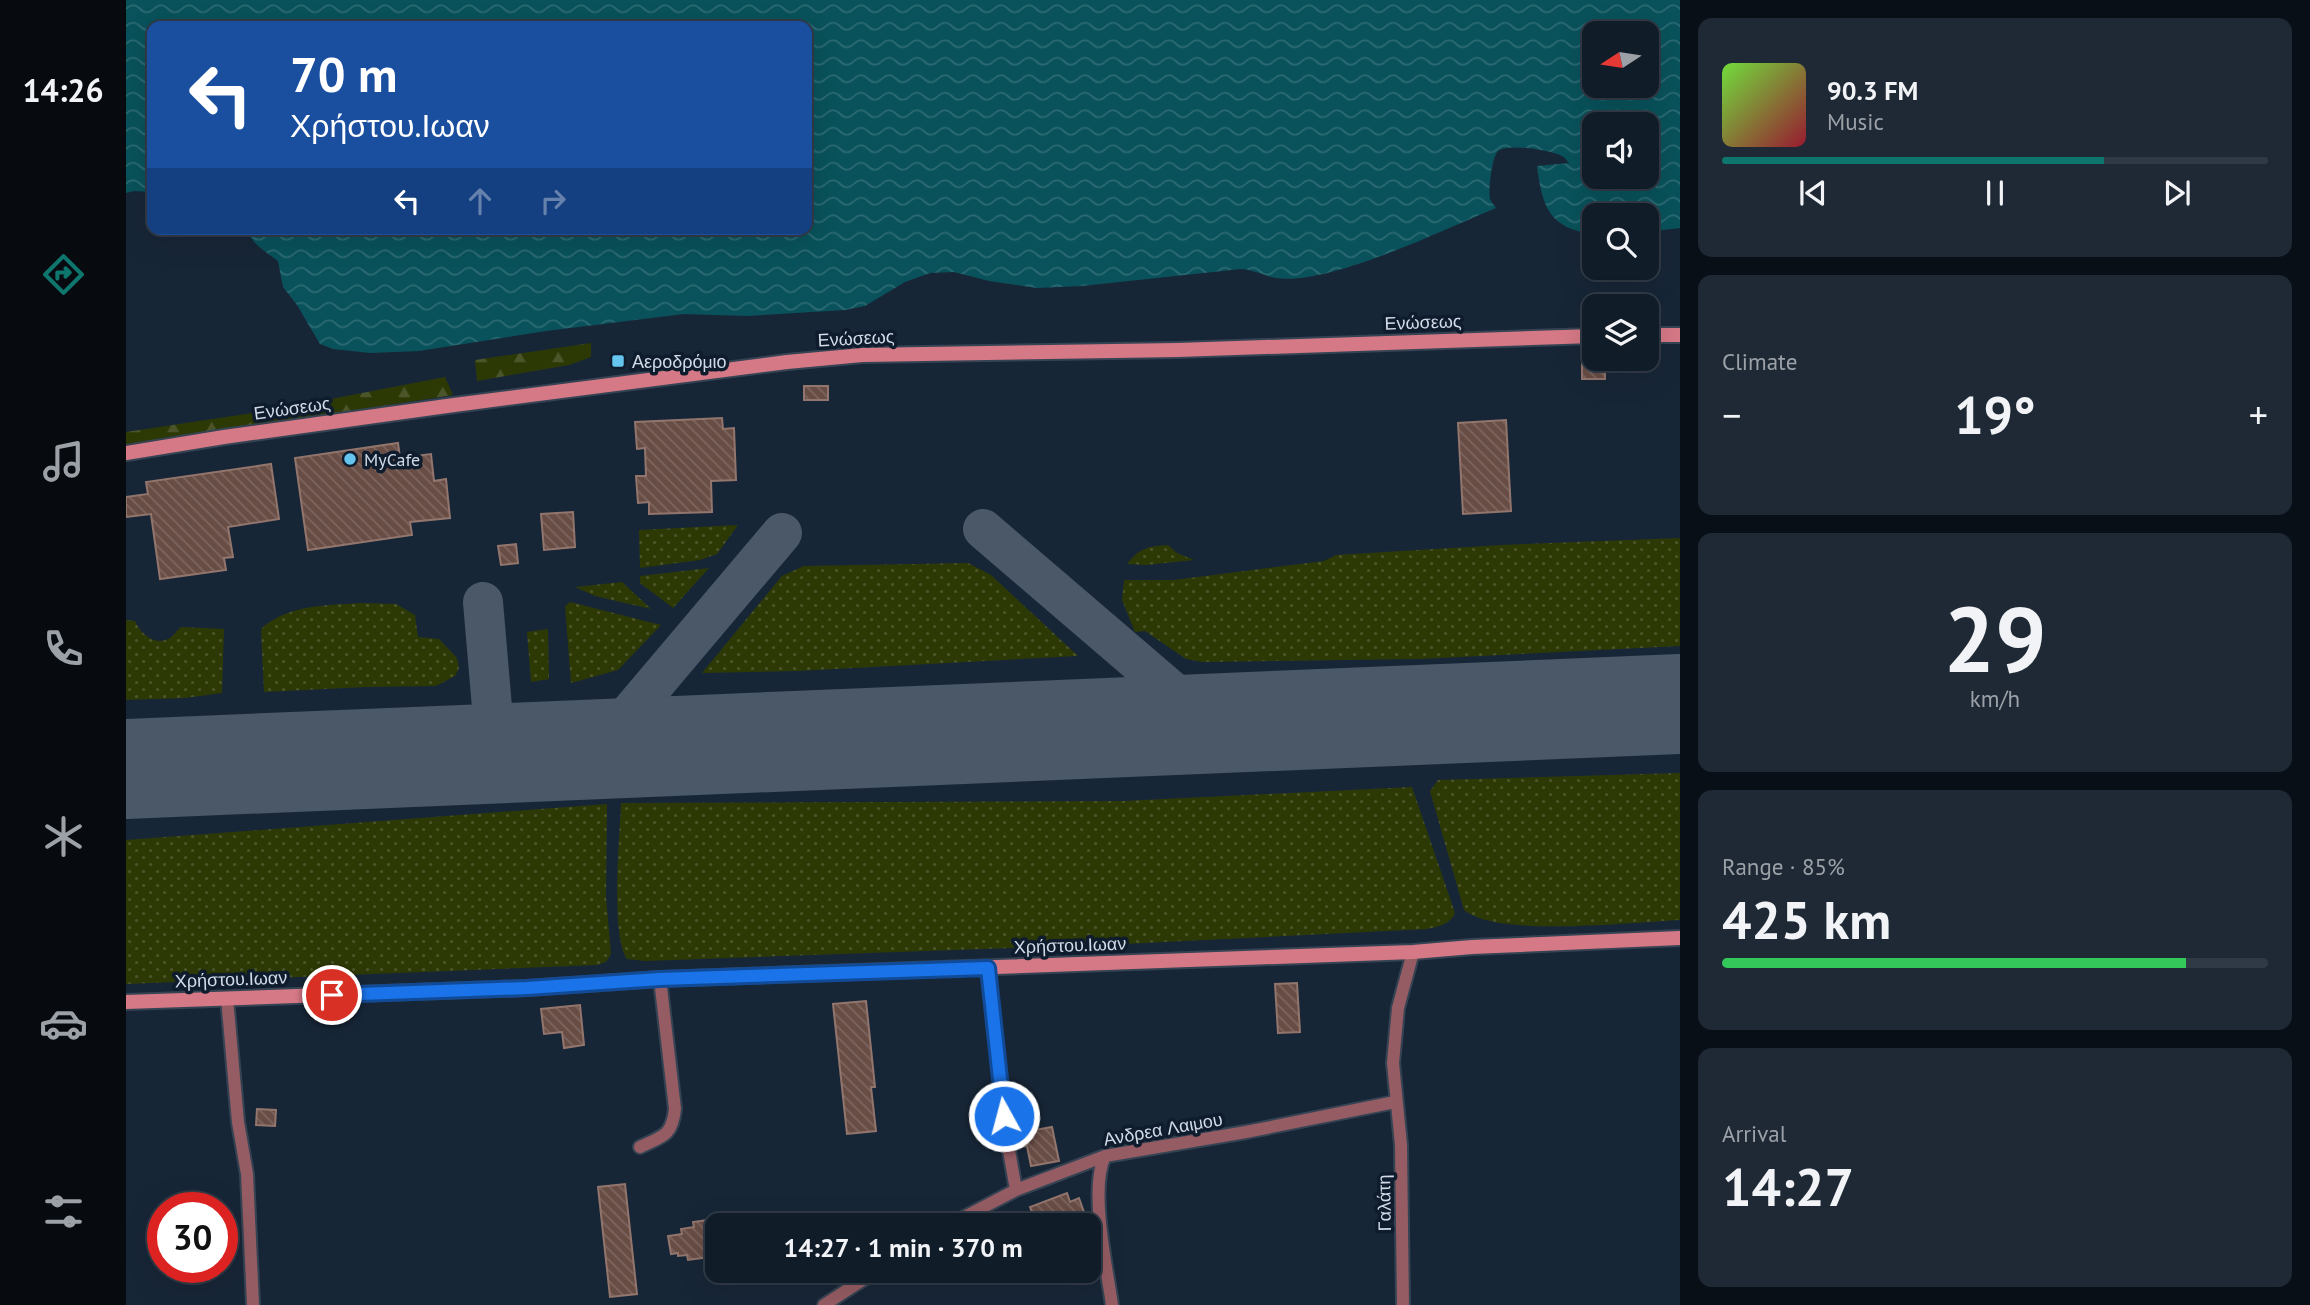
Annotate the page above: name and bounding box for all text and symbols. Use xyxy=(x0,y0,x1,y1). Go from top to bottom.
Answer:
north arrow xyxy=(1582,21,1659,98)
map controls xyxy=(1582,21,1659,371)
text: 70 m xyxy=(290,42,397,106)
icon: left xyxy=(175,49,266,140)
text: 14:26 xyxy=(22,69,104,111)
text: 90.3 FM xyxy=(1827,74,1918,107)
text: Χρήστου.Ιωαν xyxy=(290,104,490,146)
text: Music xyxy=(1827,107,1884,136)
button: sound xyxy=(1582,112,1659,189)
icon: previous xyxy=(1794,174,1832,212)
icon: pause xyxy=(1976,174,2014,212)
icon: next xyxy=(2158,174,2196,212)
icon: left xyxy=(388,182,426,220)
icon: ahead xyxy=(461,182,499,220)
icon: right xyxy=(534,182,572,220)
button: search xyxy=(1582,203,1659,280)
icon: directions xyxy=(39,250,88,299)
button: layers xyxy=(1582,294,1659,371)
street label: Ενώσεως xyxy=(1384,309,1462,335)
street label: Ενώσεως xyxy=(817,324,895,351)
text: Climate xyxy=(1722,347,1797,376)
place label: Αεροδρόμιο xyxy=(632,350,727,373)
marker: Αεροδρόμιο xyxy=(610,353,626,369)
text: 19° xyxy=(1954,381,2036,448)
text: − xyxy=(1722,390,1741,439)
text: + xyxy=(2249,390,2268,439)
street label: Ενώσεως xyxy=(252,391,332,425)
icon: music xyxy=(39,437,88,486)
place label: MyCafe xyxy=(364,448,420,471)
marker: MyCafe xyxy=(342,451,358,467)
text: 29 xyxy=(1943,579,2047,697)
icon: phone xyxy=(39,624,88,673)
text: km/h xyxy=(1970,684,2020,713)
icon: climate xyxy=(39,812,88,861)
text: Range · 85% xyxy=(1722,852,1845,881)
text: 425 km xyxy=(1722,886,1891,953)
street label: Χρήστου.Ιωαν xyxy=(1013,932,1127,958)
pin xyxy=(302,965,362,1025)
street label: Χρήστου.Ιωαν xyxy=(174,966,288,992)
icon: arrive xyxy=(313,976,351,1014)
icon: car xyxy=(39,999,88,1048)
position arrow xyxy=(967,1079,1041,1153)
street label: Ανδρεα Λαιμου xyxy=(1102,1107,1224,1151)
text: Arrival xyxy=(1722,1119,1786,1148)
text: 14:27 xyxy=(1722,1153,1854,1220)
street label: Γαλάτη xyxy=(1372,1175,1396,1231)
icon: filters xyxy=(39,1187,88,1236)
speed limit sign: 30 xyxy=(147,1192,238,1283)
text: 14:27 · 1 min · 370 m xyxy=(783,1231,1023,1264)

